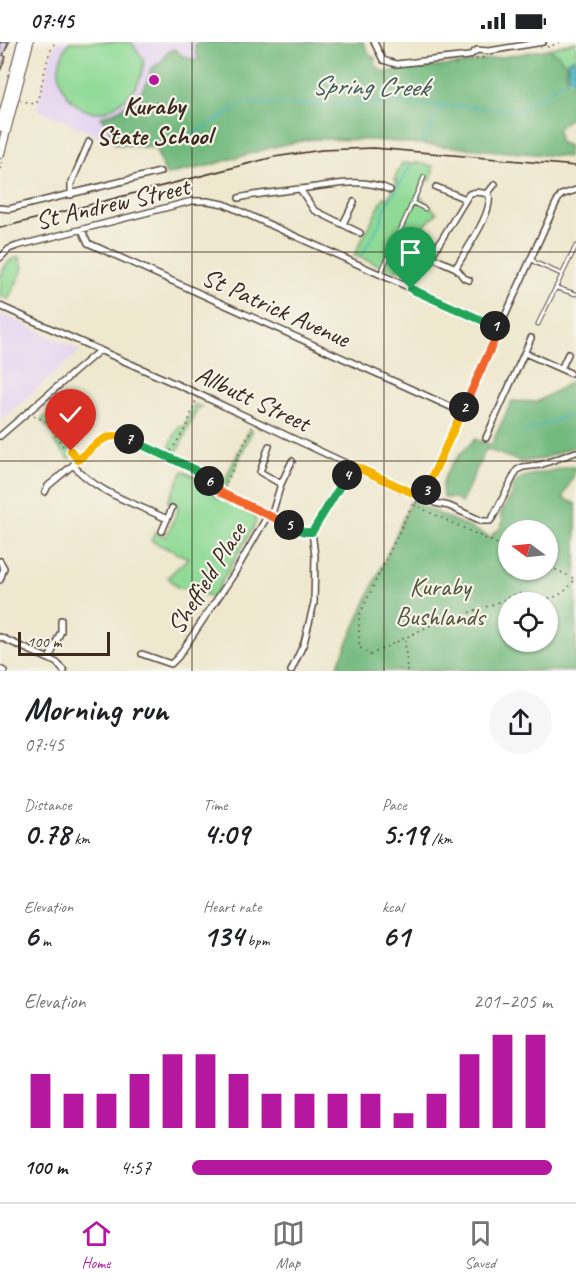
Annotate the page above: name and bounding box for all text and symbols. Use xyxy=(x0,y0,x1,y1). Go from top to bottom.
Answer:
text: 07:45 xyxy=(30,7,74,35)
water label: Spring Creek xyxy=(312,68,434,104)
marker: Kuraby State School xyxy=(147,73,161,87)
place label: Kuraby State School xyxy=(96,89,216,152)
street label: St Andrew Street xyxy=(32,169,194,237)
pin xyxy=(385,227,436,289)
icon: arrive xyxy=(394,236,427,269)
street label: St Patrick Avenue xyxy=(197,260,356,355)
pin: 1 xyxy=(480,311,510,341)
text: 1 xyxy=(491,316,499,336)
street label: Allbutt Street xyxy=(190,358,317,440)
pin xyxy=(45,389,96,451)
pin: 2 xyxy=(449,392,479,422)
text: 2 xyxy=(460,397,468,417)
icon: check xyxy=(54,398,87,431)
pin: 7 xyxy=(114,424,144,454)
text: 7 xyxy=(125,429,133,449)
pin: 4 xyxy=(332,460,362,490)
text: 4 xyxy=(343,465,351,485)
pin: 6 xyxy=(194,466,224,496)
text: 6 xyxy=(205,471,213,491)
pin: 3 xyxy=(411,475,441,505)
text: 3 xyxy=(422,480,430,500)
pin: 5 xyxy=(274,510,304,540)
street label: Sheffield Place xyxy=(159,514,255,640)
text: 5 xyxy=(286,515,292,535)
north arrow xyxy=(498,520,558,580)
map controls xyxy=(498,520,558,652)
park label: Kuraby Bushlands xyxy=(395,570,487,633)
button: locate xyxy=(498,592,558,652)
scale bar xyxy=(18,629,110,656)
text: 100 m xyxy=(27,632,61,652)
text: Morning run xyxy=(24,688,168,730)
button: share xyxy=(489,691,552,754)
text: 07:45 xyxy=(24,732,64,757)
text: Distance xyxy=(24,795,72,815)
text: Time xyxy=(203,795,227,815)
text: Pace xyxy=(382,795,407,815)
text: 0.78 xyxy=(24,815,70,853)
text: 4:09 xyxy=(203,815,249,853)
text: 5:19 xyxy=(382,815,428,853)
text: km xyxy=(70,829,90,849)
text: /km xyxy=(428,829,452,849)
text: Elevation xyxy=(24,897,73,917)
text: Heart rate xyxy=(203,897,261,917)
text: kcal xyxy=(382,897,403,917)
text: 6 xyxy=(24,917,38,955)
text: 134 xyxy=(203,917,244,955)
text: 61 xyxy=(382,917,410,955)
text: m xyxy=(38,931,51,951)
text: bpm xyxy=(244,931,269,951)
text: Elevation xyxy=(24,989,86,1014)
text: 201–205 m xyxy=(473,989,552,1014)
text: 100 m xyxy=(24,1155,67,1180)
text: 4:57 xyxy=(120,1155,151,1180)
tab: Home xyxy=(80,1217,113,1273)
tab: Map xyxy=(272,1217,305,1273)
tab: Saved xyxy=(464,1217,497,1273)

